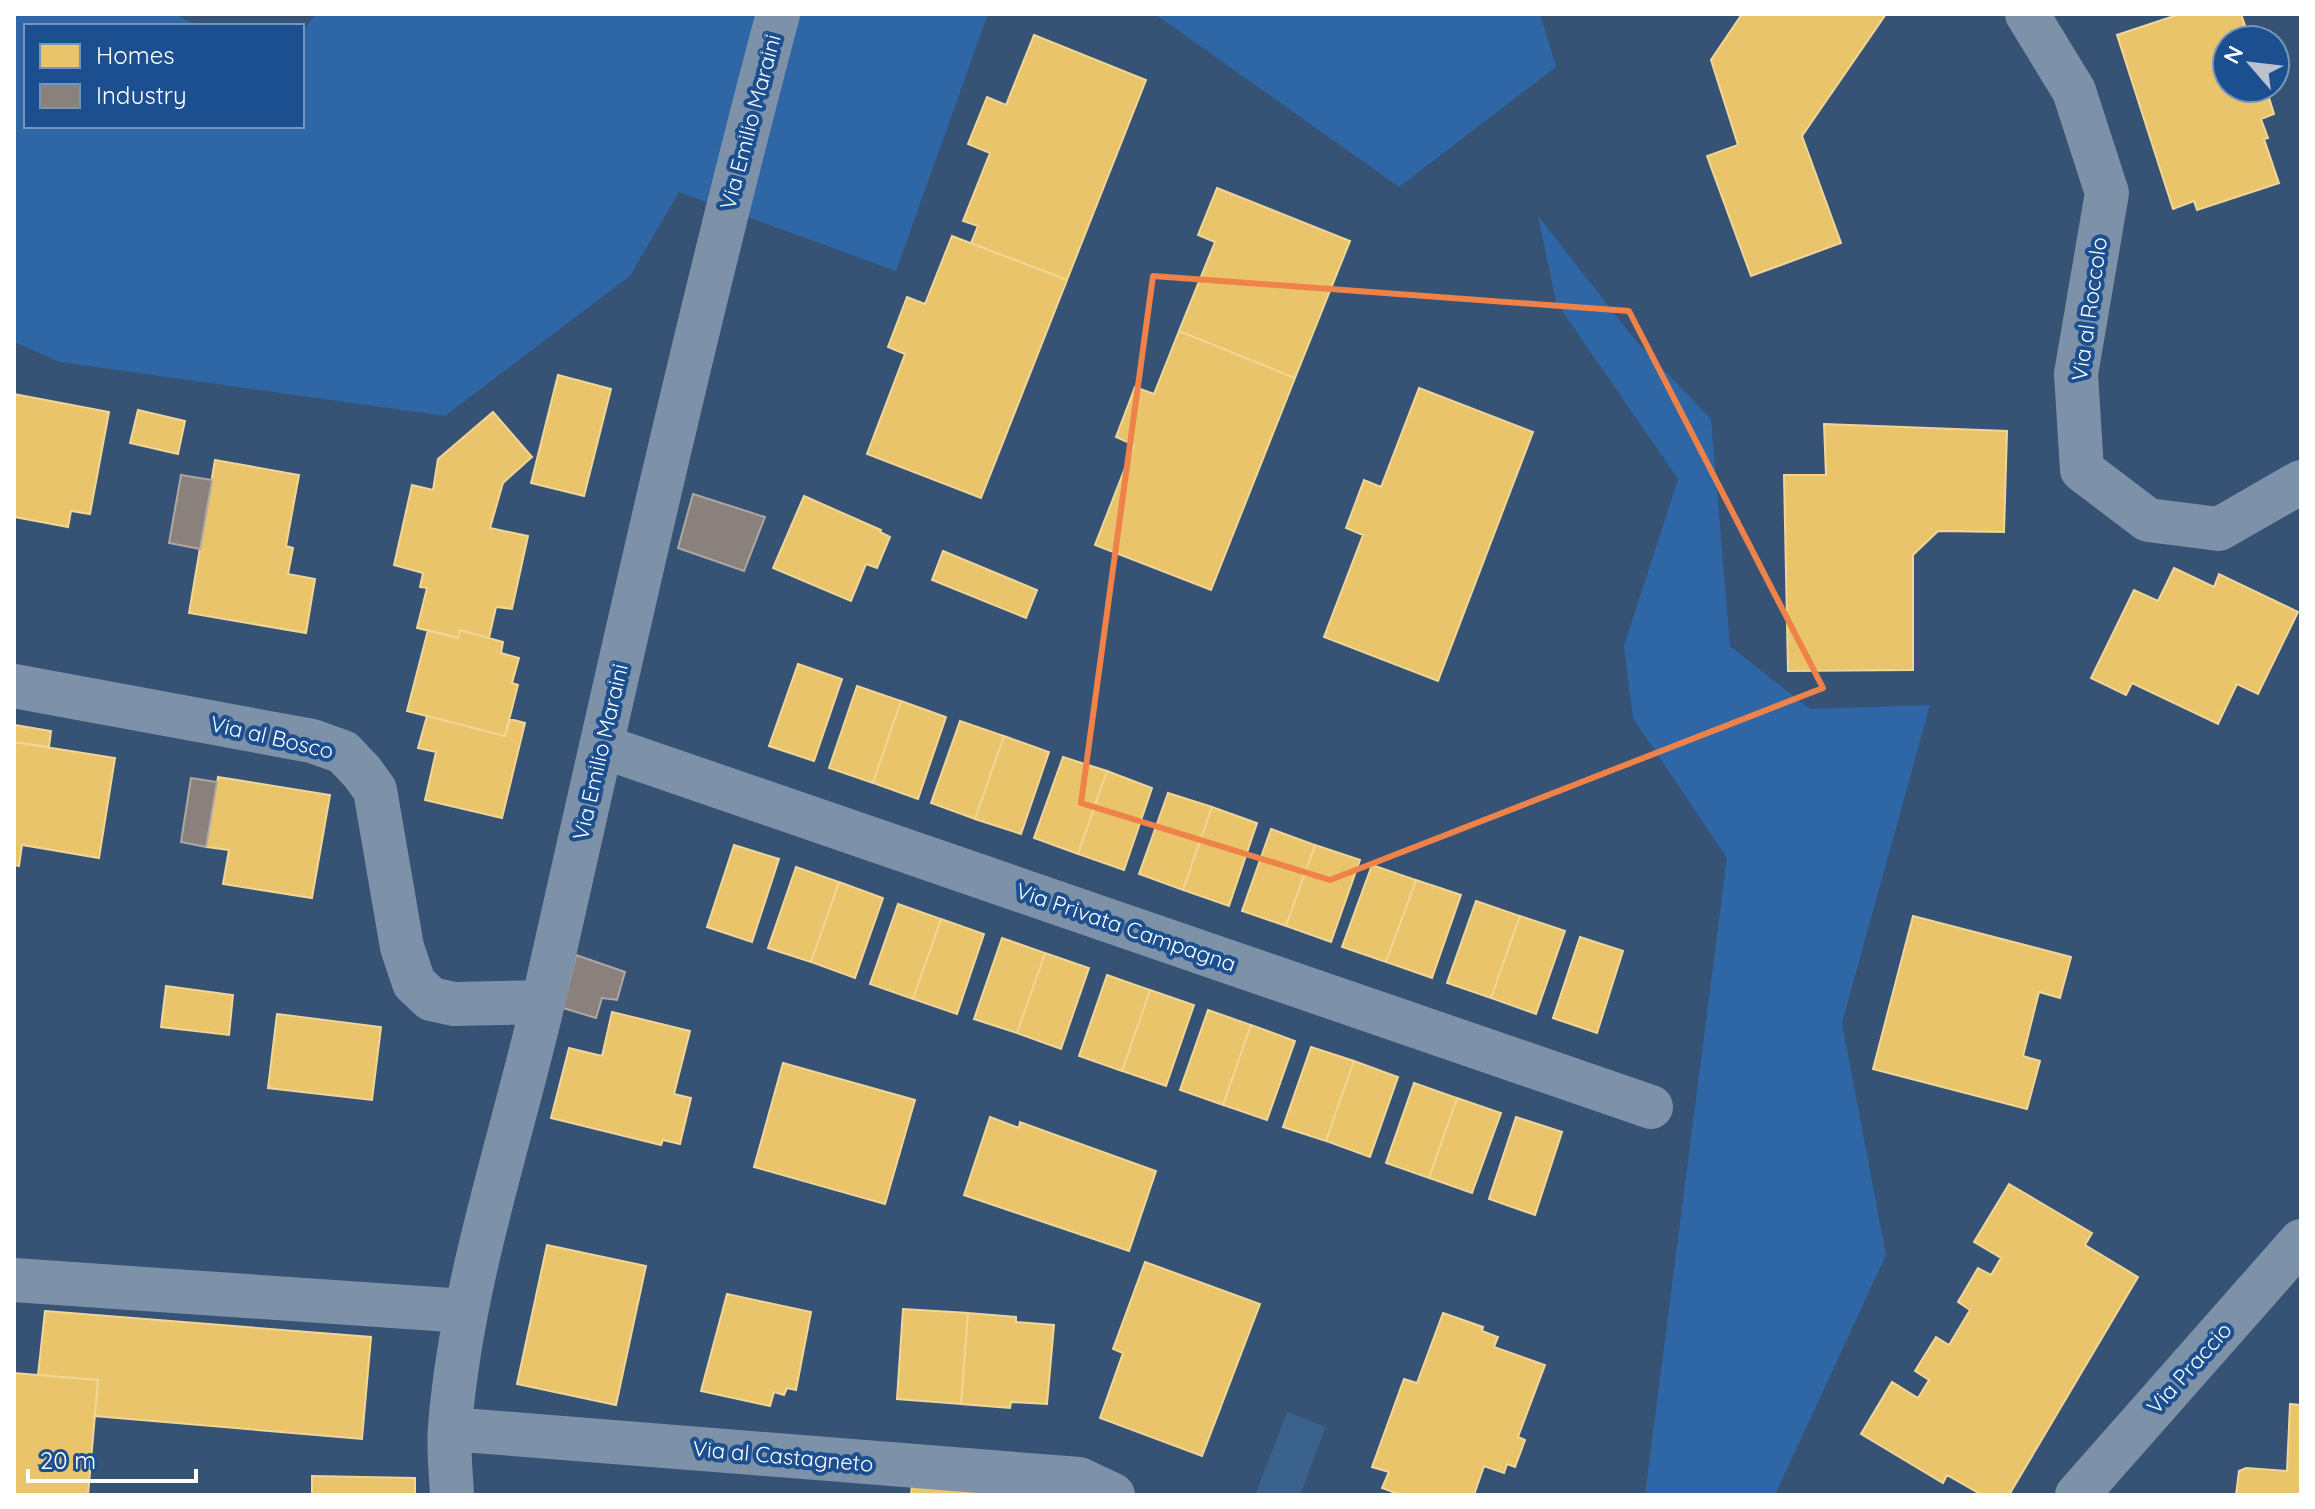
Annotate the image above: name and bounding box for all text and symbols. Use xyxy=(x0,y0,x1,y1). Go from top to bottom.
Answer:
legend xyxy=(24,24,304,128)
north arrow xyxy=(2211,24,2291,104)
street label: Via Emilio Maraini xyxy=(713,31,787,213)
text: Homes xyxy=(96,40,174,70)
text: N xyxy=(2217,41,2249,68)
text: Industry xyxy=(96,80,187,110)
street label: Via al Roccolo xyxy=(2065,235,2113,383)
street label: Via Emilio Maraini xyxy=(566,661,634,843)
street label: Via al Bosco xyxy=(208,709,336,765)
street label: Via Privata Campagna xyxy=(1012,876,1240,978)
street label: Via Praccio xyxy=(2140,1316,2238,1420)
scale bar xyxy=(28,1433,196,1483)
street label: Via al Castagneto xyxy=(691,1434,875,1478)
text: 20 m xyxy=(40,1445,96,1475)

